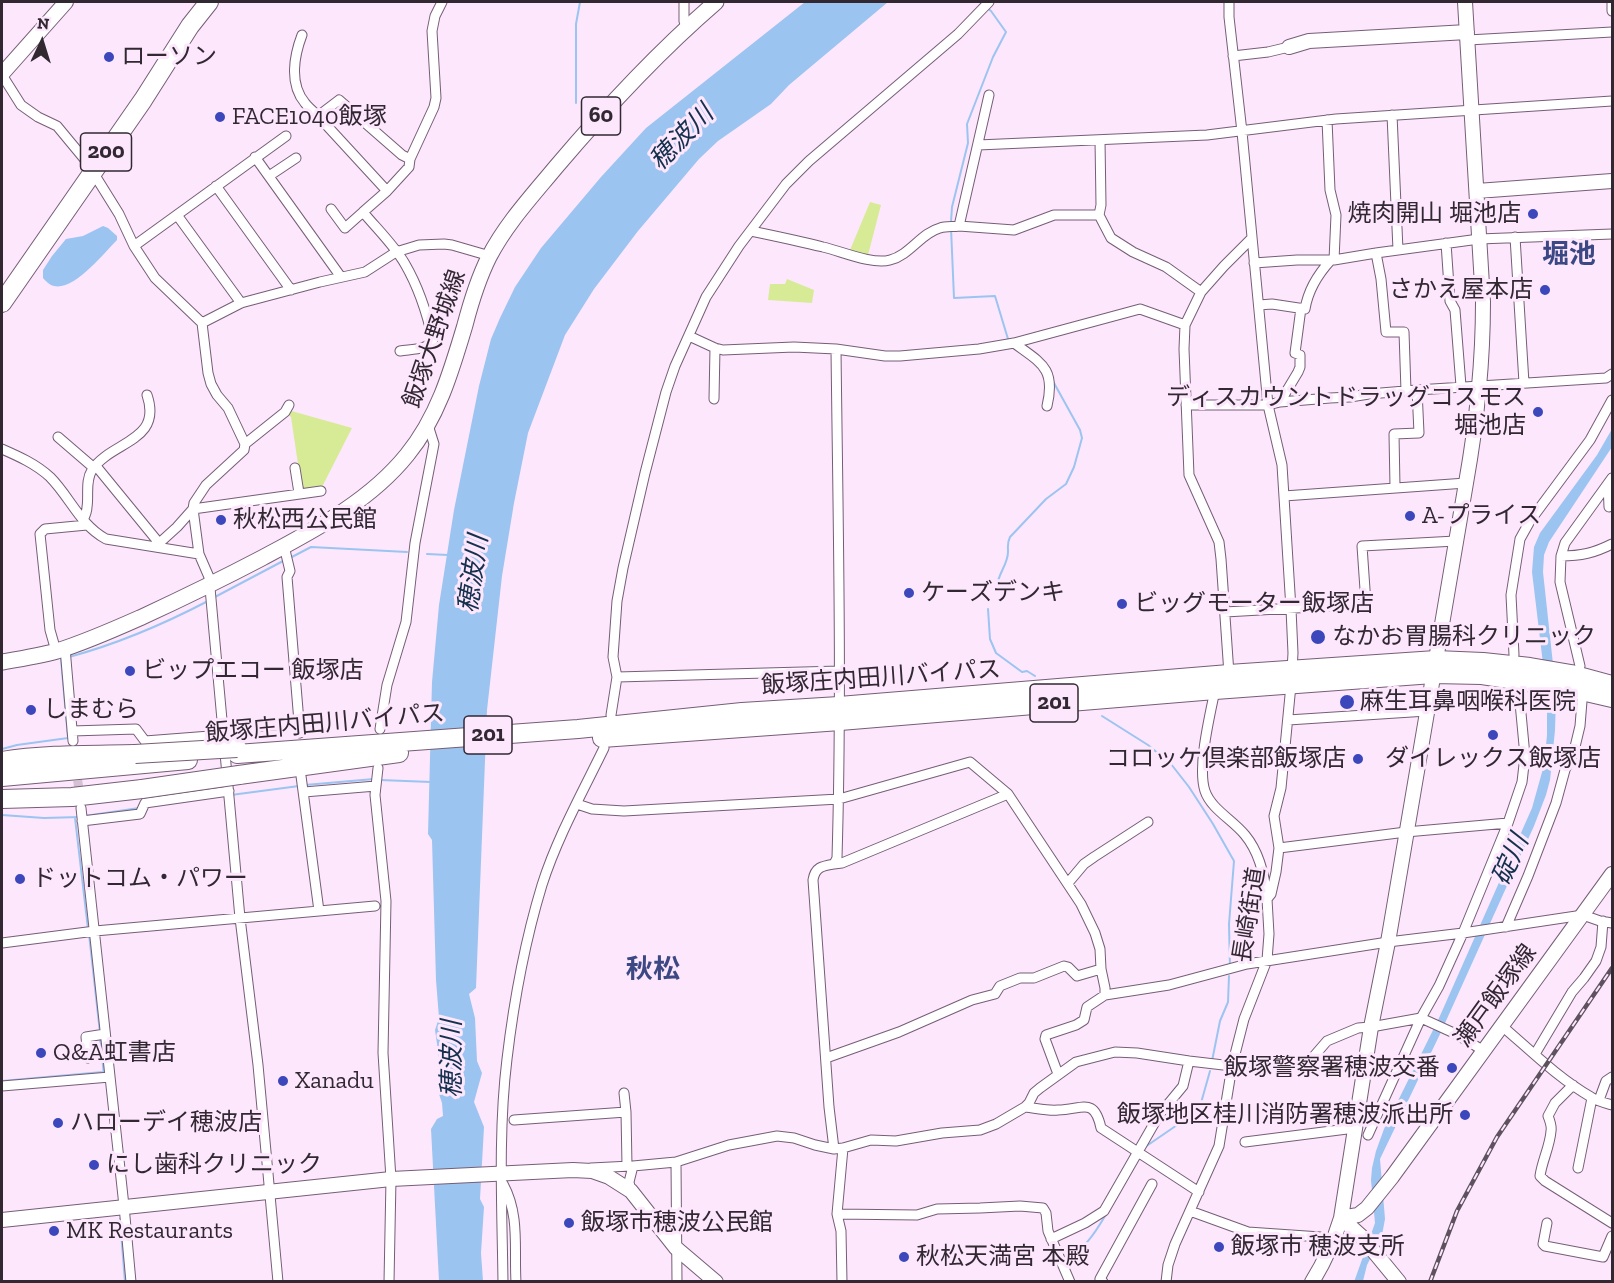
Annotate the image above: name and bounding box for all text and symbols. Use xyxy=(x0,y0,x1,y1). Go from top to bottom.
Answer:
north arrow xyxy=(12,12,72,72)
text: N xyxy=(37,14,50,33)
place label: ローソン xyxy=(121,43,217,71)
marker: ローソン xyxy=(102,50,116,64)
road number: 60 xyxy=(582,97,620,135)
water label: 穂波川 xyxy=(644,99,720,177)
place label: FACE1040飯塚 xyxy=(232,103,387,131)
marker: FACE1040飯塚 xyxy=(213,110,227,124)
road number: 200 xyxy=(80,133,132,171)
place label: 焼肉開山 堀池店 xyxy=(1348,200,1521,228)
marker: 焼肉開山 堀池店 xyxy=(1526,207,1540,221)
district label: 堀池 xyxy=(1542,239,1596,271)
street label: 飯塚大野城線 xyxy=(398,266,472,412)
place label: さかえ屋本店 xyxy=(1389,276,1533,304)
marker: さかえ屋本店 xyxy=(1538,283,1552,297)
place label: ディスカウントドラッグコスモス 堀池店 xyxy=(1166,384,1526,440)
marker: ディスカウントドラッグコスモス 堀池店 xyxy=(1531,405,1545,419)
place label: A-プライス xyxy=(1422,502,1541,530)
place label: 秋松西公民館 xyxy=(233,506,377,534)
marker: A-プライス xyxy=(1403,509,1417,523)
marker: 秋松西公民館 xyxy=(214,513,228,527)
water label: 穂波川 xyxy=(453,533,495,615)
place label: ケーズデンキ xyxy=(921,579,1065,607)
marker: ケーズデンキ xyxy=(902,586,916,600)
place label: ビッグモーター飯塚店 xyxy=(1134,590,1374,618)
marker: ビッグモーター飯塚店 xyxy=(1115,597,1129,611)
place label: なかお胃腸科クリニック xyxy=(1332,623,1596,651)
marker: なかお胃腸科クリニック xyxy=(1309,628,1327,646)
street label: 飯塚庄内田川バイパス xyxy=(760,655,1002,701)
place label: ビップエコー 飯塚店 xyxy=(142,657,363,685)
marker: ビップエコー 飯塚店 xyxy=(123,664,137,678)
road number: 201 xyxy=(1030,684,1078,722)
place label: 麻生耳鼻咽喉科医院 xyxy=(1360,688,1576,716)
marker: 麻生耳鼻咽喉科医院 xyxy=(1338,693,1356,711)
place label: しまむら xyxy=(43,696,139,724)
street label: 飯塚庄内田川バイパス xyxy=(204,699,446,749)
marker: しまむら xyxy=(24,703,38,717)
road number: 201 xyxy=(464,716,512,754)
marker: ダイレックス飯塚店 xyxy=(1486,728,1500,742)
place label: コロッケ倶楽部飯塚店 xyxy=(1106,745,1346,773)
place label: ダイレックス飯塚店 xyxy=(1385,745,1601,773)
marker: コロッケ倶楽部飯塚店 xyxy=(1351,752,1365,766)
water label: 碇川 xyxy=(1486,830,1536,890)
place label: ドットコム・パワー xyxy=(32,865,248,893)
street label: 長崎街道 xyxy=(1228,865,1272,965)
marker: ドットコム・パワー xyxy=(13,872,27,886)
street label: 瀬戸飯塚線 xyxy=(1449,939,1543,1053)
district label: 秋松 xyxy=(626,954,680,986)
water label: 穂波川 xyxy=(437,1020,469,1098)
place label: Q&A虹書店 xyxy=(53,1039,176,1067)
marker: Q&A虹書店 xyxy=(34,1046,48,1060)
place label: 飯塚警察署穂波交番 xyxy=(1224,1054,1440,1082)
marker: 飯塚警察署穂波交番 xyxy=(1445,1061,1459,1075)
place label: Xanadu xyxy=(295,1067,374,1095)
marker: Xanadu xyxy=(276,1074,290,1088)
place label: 飯塚地区桂川消防署穂波派出所 xyxy=(1117,1101,1453,1129)
marker: 飯塚地区桂川消防署穂波派出所 xyxy=(1458,1108,1472,1122)
place label: ハローデイ穂波店 xyxy=(70,1109,262,1137)
marker: ハローデイ穂波店 xyxy=(51,1116,65,1130)
place label: にし歯科クリニック xyxy=(106,1151,322,1179)
marker: にし歯科クリニック xyxy=(87,1158,101,1172)
place label: 飯塚市穂波公民館 xyxy=(581,1209,773,1237)
marker: 飯塚市穂波公民館 xyxy=(562,1216,576,1230)
place label: MK Restaurants xyxy=(66,1217,233,1245)
marker: MK Restaurants xyxy=(47,1224,61,1238)
place label: 飯塚市 穂波支所 xyxy=(1231,1233,1404,1261)
marker: 飯塚市 穂波支所 xyxy=(1212,1240,1226,1254)
place label: 秋松天満宮 本殿 xyxy=(916,1243,1089,1271)
marker: 秋松天満宮 本殿 xyxy=(897,1250,911,1264)

